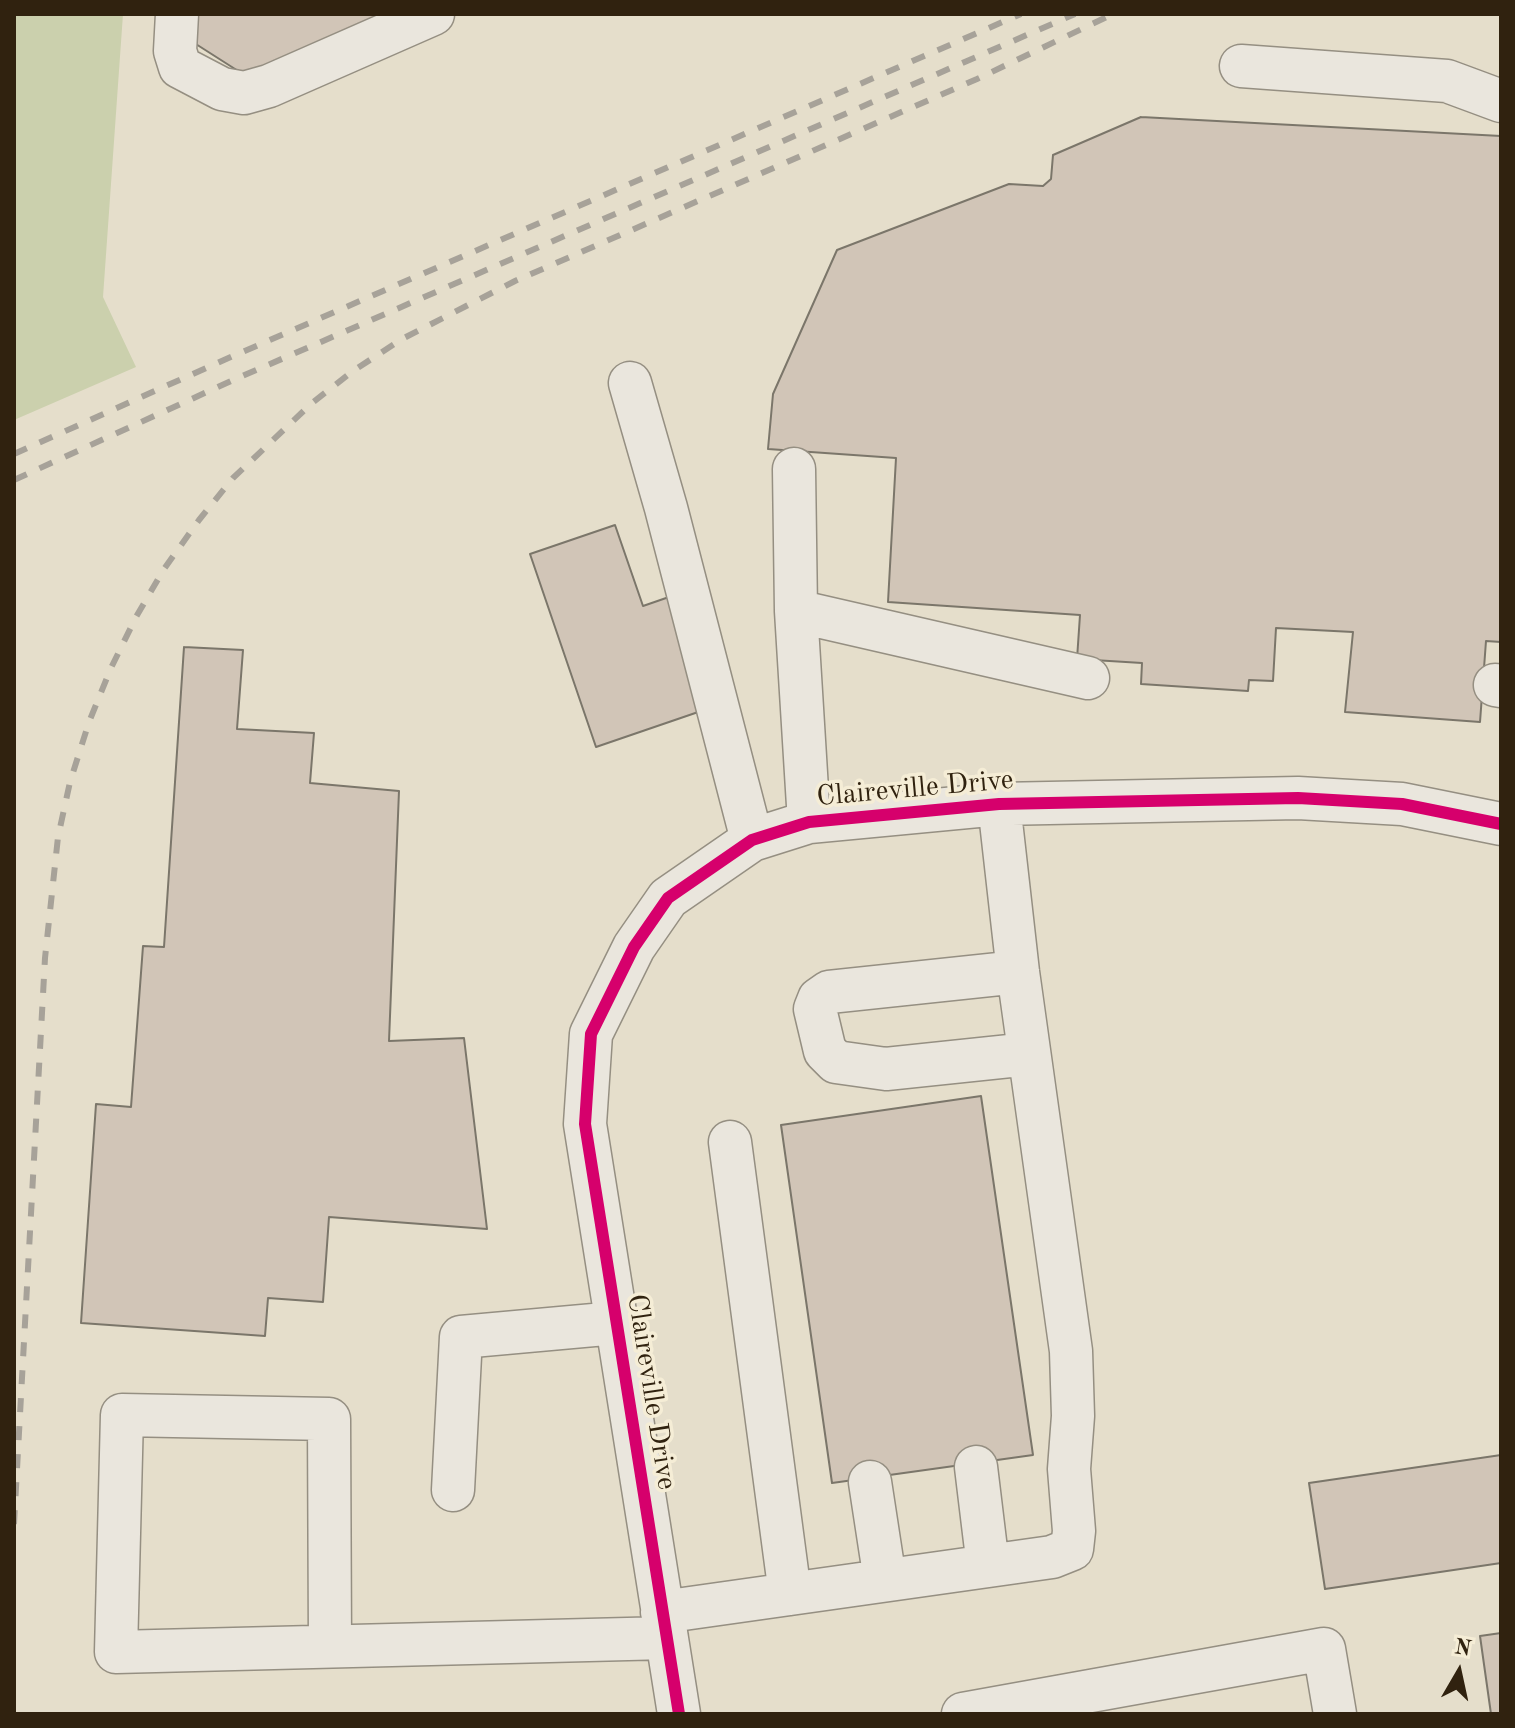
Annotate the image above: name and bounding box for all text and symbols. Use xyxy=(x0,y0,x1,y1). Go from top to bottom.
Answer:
street label: Claireville Drive xyxy=(815,764,1015,814)
street label: Claireville Drive xyxy=(619,1292,683,1492)
north arrow xyxy=(1419,1632,1499,1712)
text: N xyxy=(1453,1636,1473,1660)

